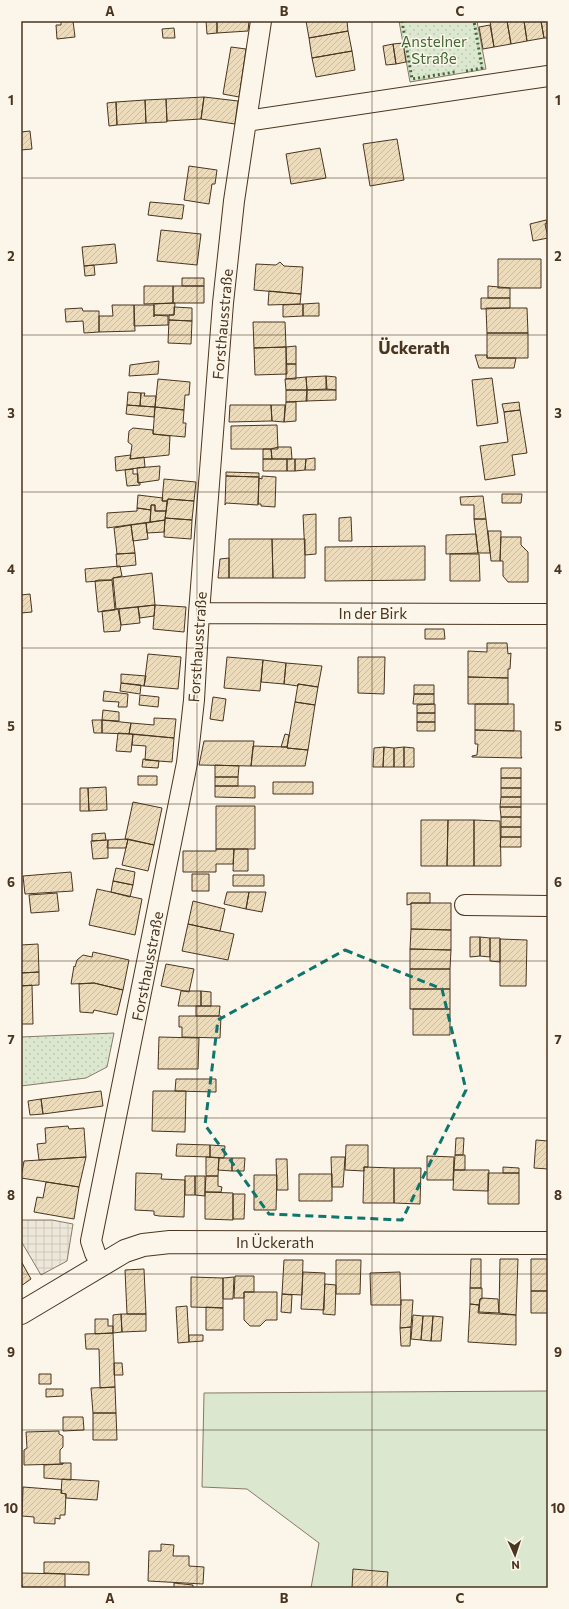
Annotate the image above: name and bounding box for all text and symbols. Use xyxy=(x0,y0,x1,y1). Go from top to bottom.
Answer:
text: A xyxy=(105,3,115,19)
text: B xyxy=(280,3,289,19)
text: C xyxy=(456,3,465,19)
park label: Anstelner Straße xyxy=(401,32,467,67)
text: 1 xyxy=(8,92,14,108)
text: 1 xyxy=(555,92,561,108)
text: 2 xyxy=(7,248,15,264)
text: 2 xyxy=(554,248,562,264)
street label: Forsthausstraße xyxy=(208,268,236,380)
district label: Ückerath xyxy=(378,337,450,358)
text: 3 xyxy=(7,405,15,421)
text: 3 xyxy=(554,405,562,421)
text: 4 xyxy=(7,561,15,577)
text: 4 xyxy=(554,561,562,577)
street label: Forsthausstraße xyxy=(184,591,210,703)
street label: In der Birk xyxy=(339,604,407,622)
text: 5 xyxy=(7,718,15,734)
text: 5 xyxy=(554,718,562,734)
text: 6 xyxy=(7,874,15,890)
text: 6 xyxy=(554,874,562,890)
street label: Forsthausstraße xyxy=(128,910,166,1022)
text: 7 xyxy=(7,1031,15,1047)
text: 7 xyxy=(554,1031,562,1047)
text: 8 xyxy=(7,1187,15,1203)
text: 8 xyxy=(554,1187,562,1203)
street label: In Ückerath xyxy=(236,1233,314,1251)
text: 9 xyxy=(7,1344,15,1360)
text: 9 xyxy=(554,1344,562,1360)
text: 10 xyxy=(4,1500,19,1516)
text: 10 xyxy=(551,1500,566,1516)
north arrow xyxy=(495,1535,535,1575)
text: N xyxy=(511,1559,520,1572)
text: A xyxy=(105,1590,115,1606)
text: B xyxy=(280,1590,289,1606)
text: C xyxy=(456,1590,465,1606)

